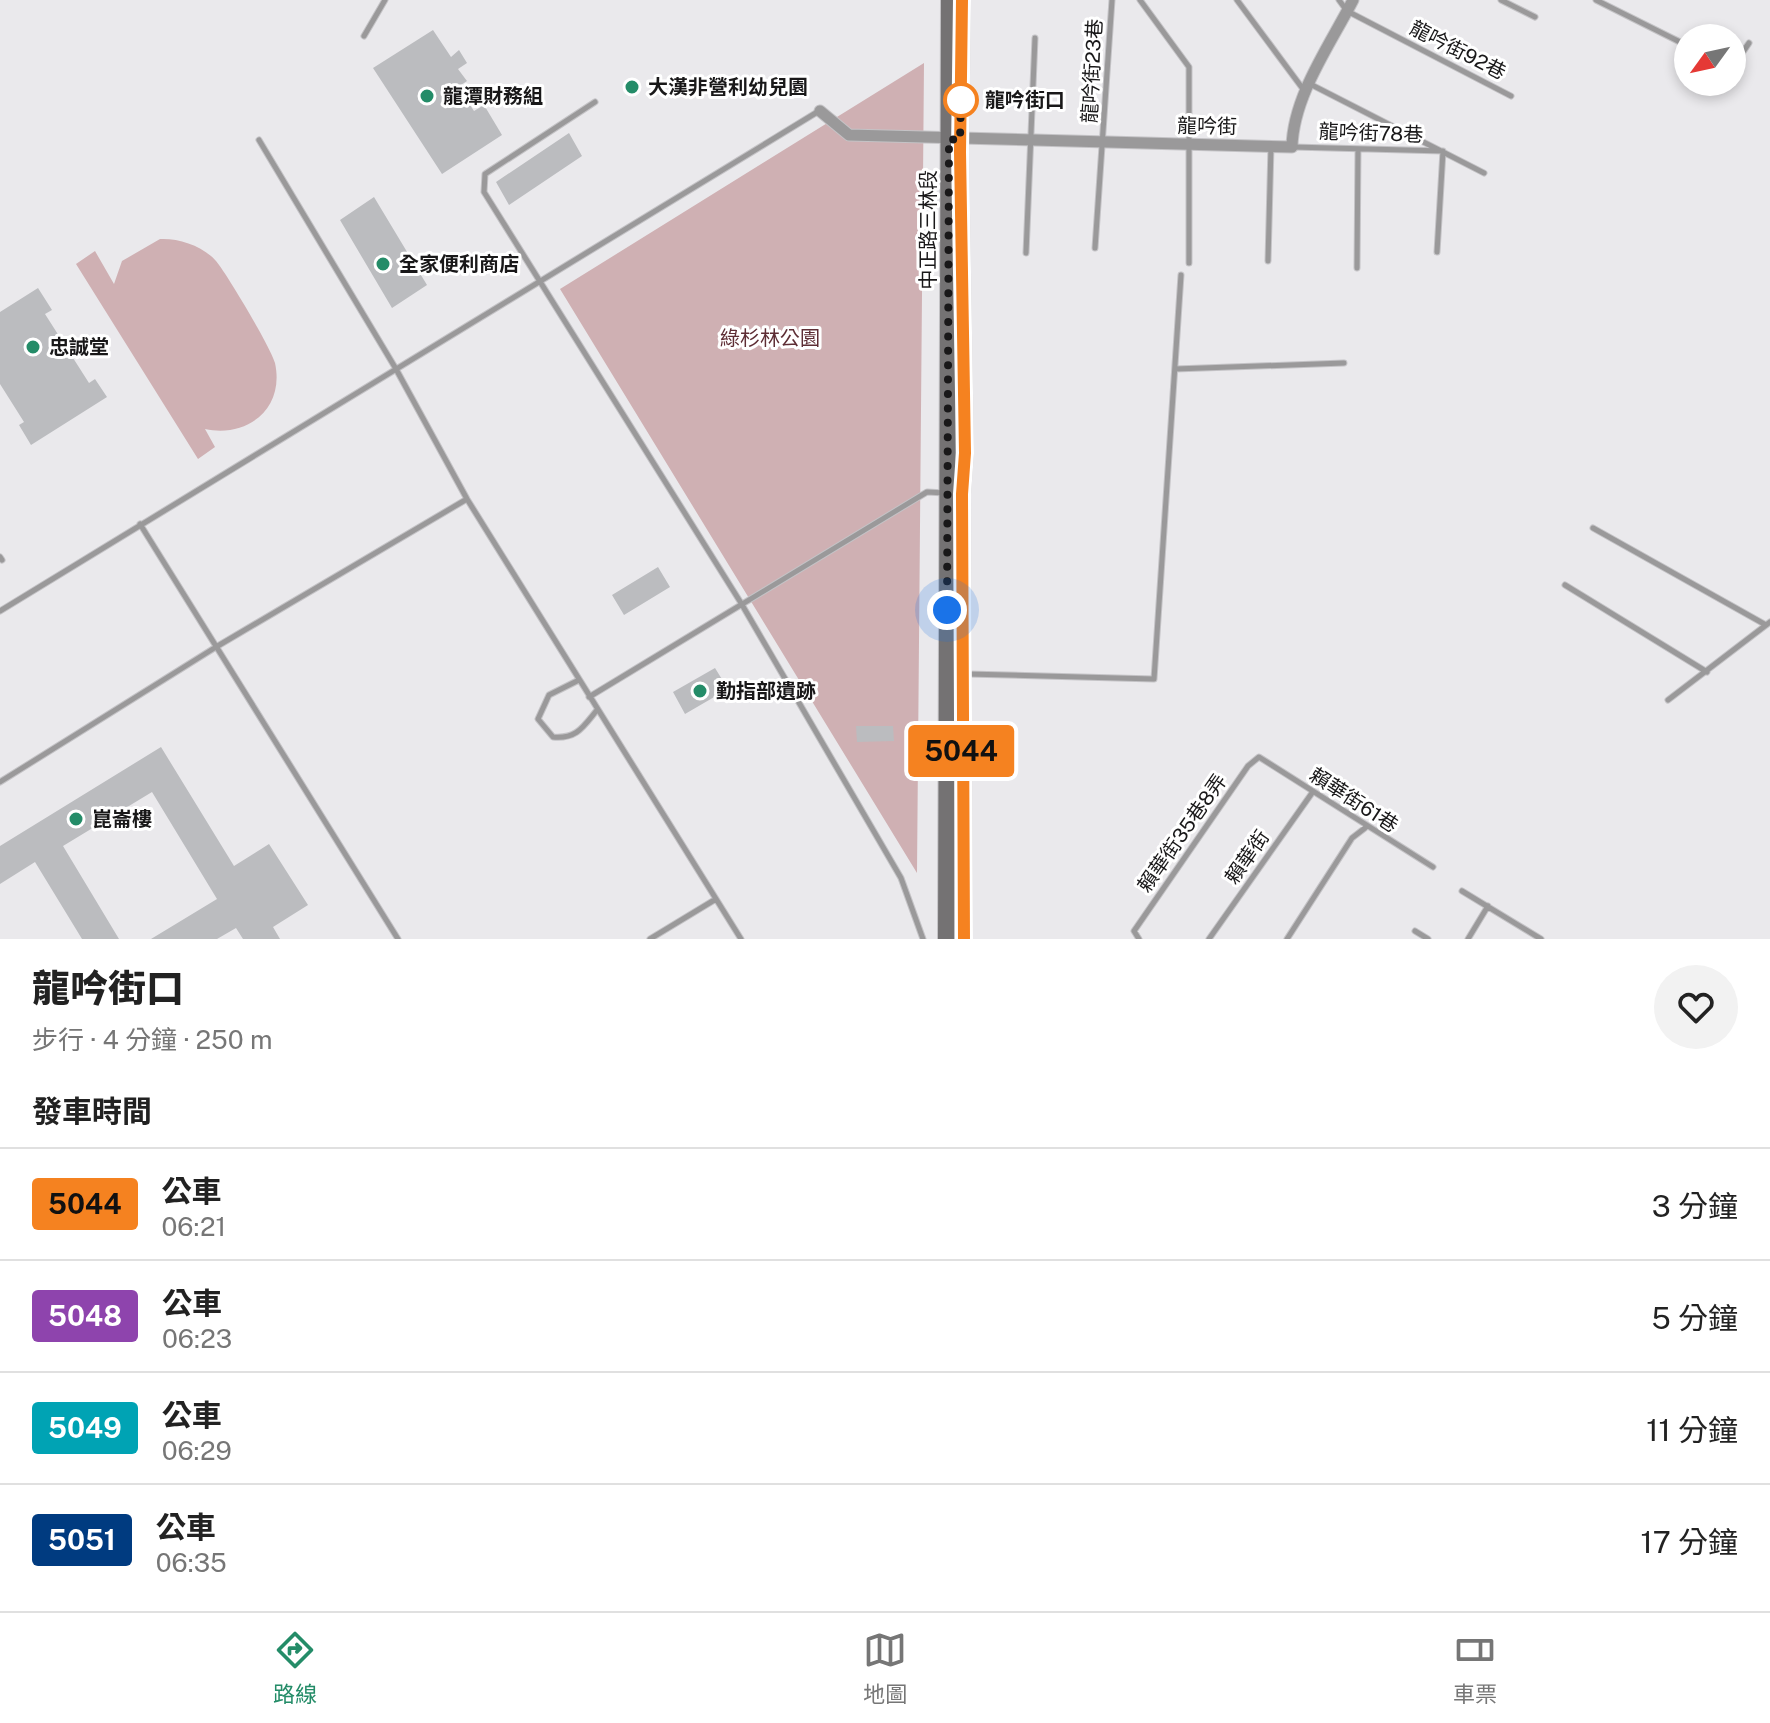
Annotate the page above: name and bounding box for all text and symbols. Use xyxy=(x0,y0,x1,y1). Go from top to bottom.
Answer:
street label: 龍吟街92巷 xyxy=(1406,16,1510,84)
street label: 龍吟街23巷 xyxy=(1077,18,1107,124)
north arrow xyxy=(1674,24,1746,96)
map controls xyxy=(1674,24,1746,96)
place label: 大漢非營利幼兒園 xyxy=(648,75,808,99)
marker: 大漢非營利幼兒園 xyxy=(623,78,641,96)
marker: 龍吟街口 xyxy=(944,83,978,117)
place label: 龍潭財務組 xyxy=(443,84,543,108)
marker: 龍潭財務組 xyxy=(418,87,436,105)
place label: 龍吟街口 xyxy=(985,88,1065,112)
street label: 龍吟街 xyxy=(1177,113,1237,139)
street label: 龍吟街78巷 xyxy=(1318,119,1424,147)
street label: 中正路三林段 xyxy=(916,170,940,290)
place label: 全家便利商店 xyxy=(399,252,519,276)
marker: 全家便利商店 xyxy=(374,255,392,273)
park label: 綠杉林公園 xyxy=(720,326,820,350)
place label: 忠誠堂 xyxy=(49,335,109,359)
marker: 忠誠堂 xyxy=(24,338,42,356)
your location xyxy=(927,590,967,630)
place label: 勤指部遺跡 xyxy=(716,679,816,703)
marker: 勤指部遺跡 xyxy=(691,682,709,700)
line badge: 5044 xyxy=(905,725,1017,777)
text: 5044 xyxy=(924,734,998,767)
street label: 賴華街61巷 xyxy=(1305,763,1403,837)
street label: 賴華街35巷8弄 xyxy=(1132,769,1232,897)
place label: 崑崙樓 xyxy=(92,807,152,831)
marker: 崑崙樓 xyxy=(67,810,85,828)
street label: 賴華街 xyxy=(1220,826,1274,888)
button: heart xyxy=(1654,965,1738,1049)
text: 龍吟街口 xyxy=(32,966,184,1011)
text: 步行 · 4 分鐘 · 250 m xyxy=(32,1024,272,1055)
text: 發車時間 xyxy=(32,1093,152,1129)
text: 公車 xyxy=(162,1173,222,1209)
text: 5044 xyxy=(48,1187,122,1220)
text: 3 分鐘 xyxy=(1652,1188,1738,1224)
text: 06:21 xyxy=(162,1211,226,1242)
text: 公車 xyxy=(162,1285,222,1321)
text: 5048 xyxy=(48,1299,122,1332)
text: 5 分鐘 xyxy=(1651,1300,1738,1336)
text: 06:23 xyxy=(162,1323,232,1354)
text: 公車 xyxy=(162,1397,222,1433)
text: 5049 xyxy=(48,1411,122,1444)
text: 11 分鐘 xyxy=(1646,1412,1738,1448)
text: 06:29 xyxy=(162,1435,232,1466)
text: 公車 xyxy=(156,1509,216,1545)
text: 5051 xyxy=(48,1523,116,1556)
text: 17 分鐘 xyxy=(1640,1524,1738,1560)
text: 06:35 xyxy=(156,1547,227,1578)
tab: 路線 xyxy=(273,1628,317,1708)
tab: 地圖 xyxy=(863,1628,907,1708)
tab: 車票 xyxy=(1453,1628,1497,1708)

